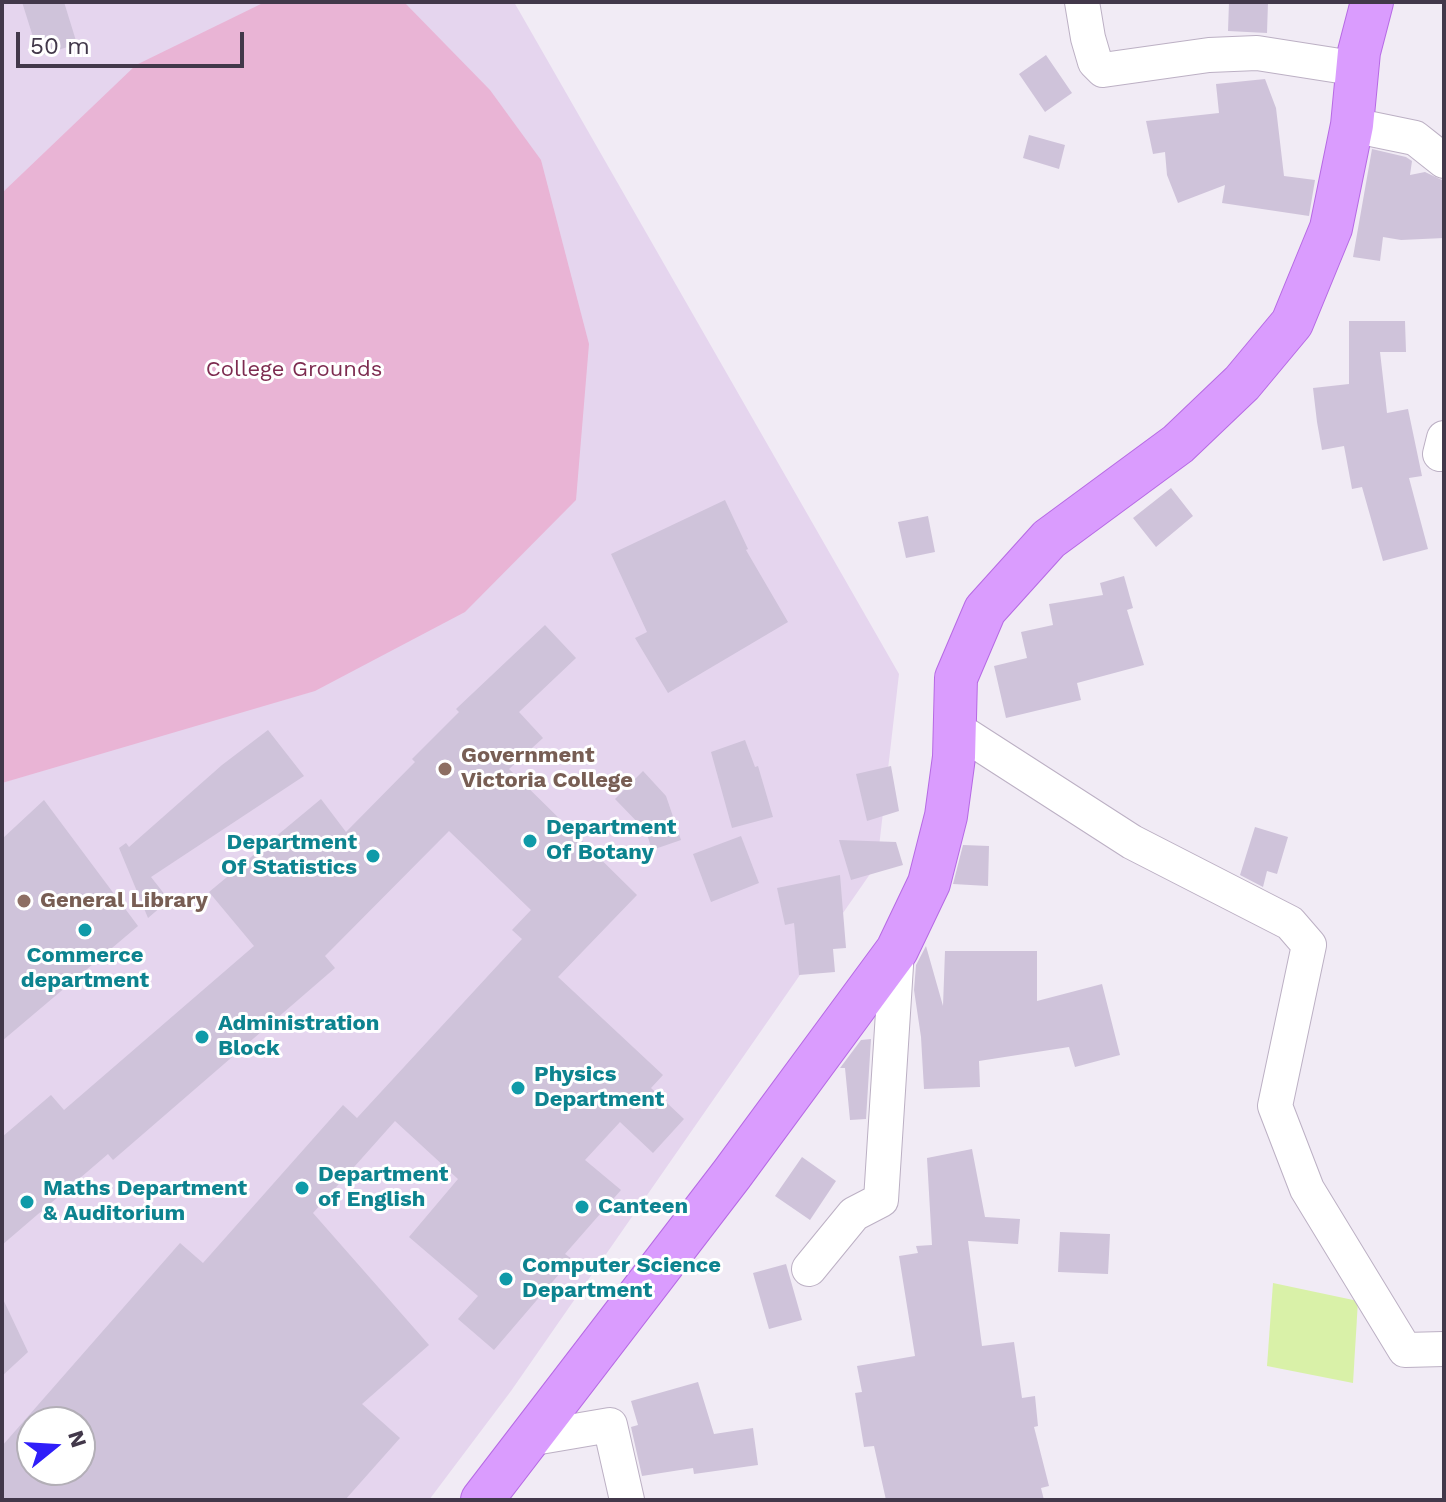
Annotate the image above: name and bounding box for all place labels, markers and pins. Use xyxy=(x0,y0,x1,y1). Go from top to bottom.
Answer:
place label: Government Victoria College xyxy=(461,743,633,794)
marker: Government Victoria College xyxy=(436,760,454,778)
place label: Department Of Botany xyxy=(546,815,676,866)
place label: Department Of Statistics xyxy=(221,830,357,882)
marker: Department Of Botany xyxy=(521,832,539,850)
marker: Department Of Statistics xyxy=(364,847,382,865)
place label: General Library xyxy=(40,888,208,914)
marker: General Library xyxy=(15,892,33,910)
marker: Commerce department xyxy=(76,921,94,939)
place label: Commerce department xyxy=(21,943,149,994)
place label: Administration Block xyxy=(218,1011,379,1062)
marker: Administration Block xyxy=(193,1028,211,1046)
place label: Physics Department xyxy=(534,1062,664,1114)
marker: Physics Department xyxy=(509,1079,527,1097)
place label: Department of English xyxy=(318,1162,448,1214)
place label: Maths Department & Auditorium xyxy=(43,1176,247,1228)
marker: Department of English xyxy=(293,1179,311,1197)
marker: Maths Department & Auditorium xyxy=(18,1193,36,1211)
place label: Canteen xyxy=(598,1194,688,1220)
marker: Canteen xyxy=(573,1198,591,1216)
place label: Computer Science Department xyxy=(522,1253,721,1304)
marker: Computer Science Department xyxy=(497,1270,515,1288)

